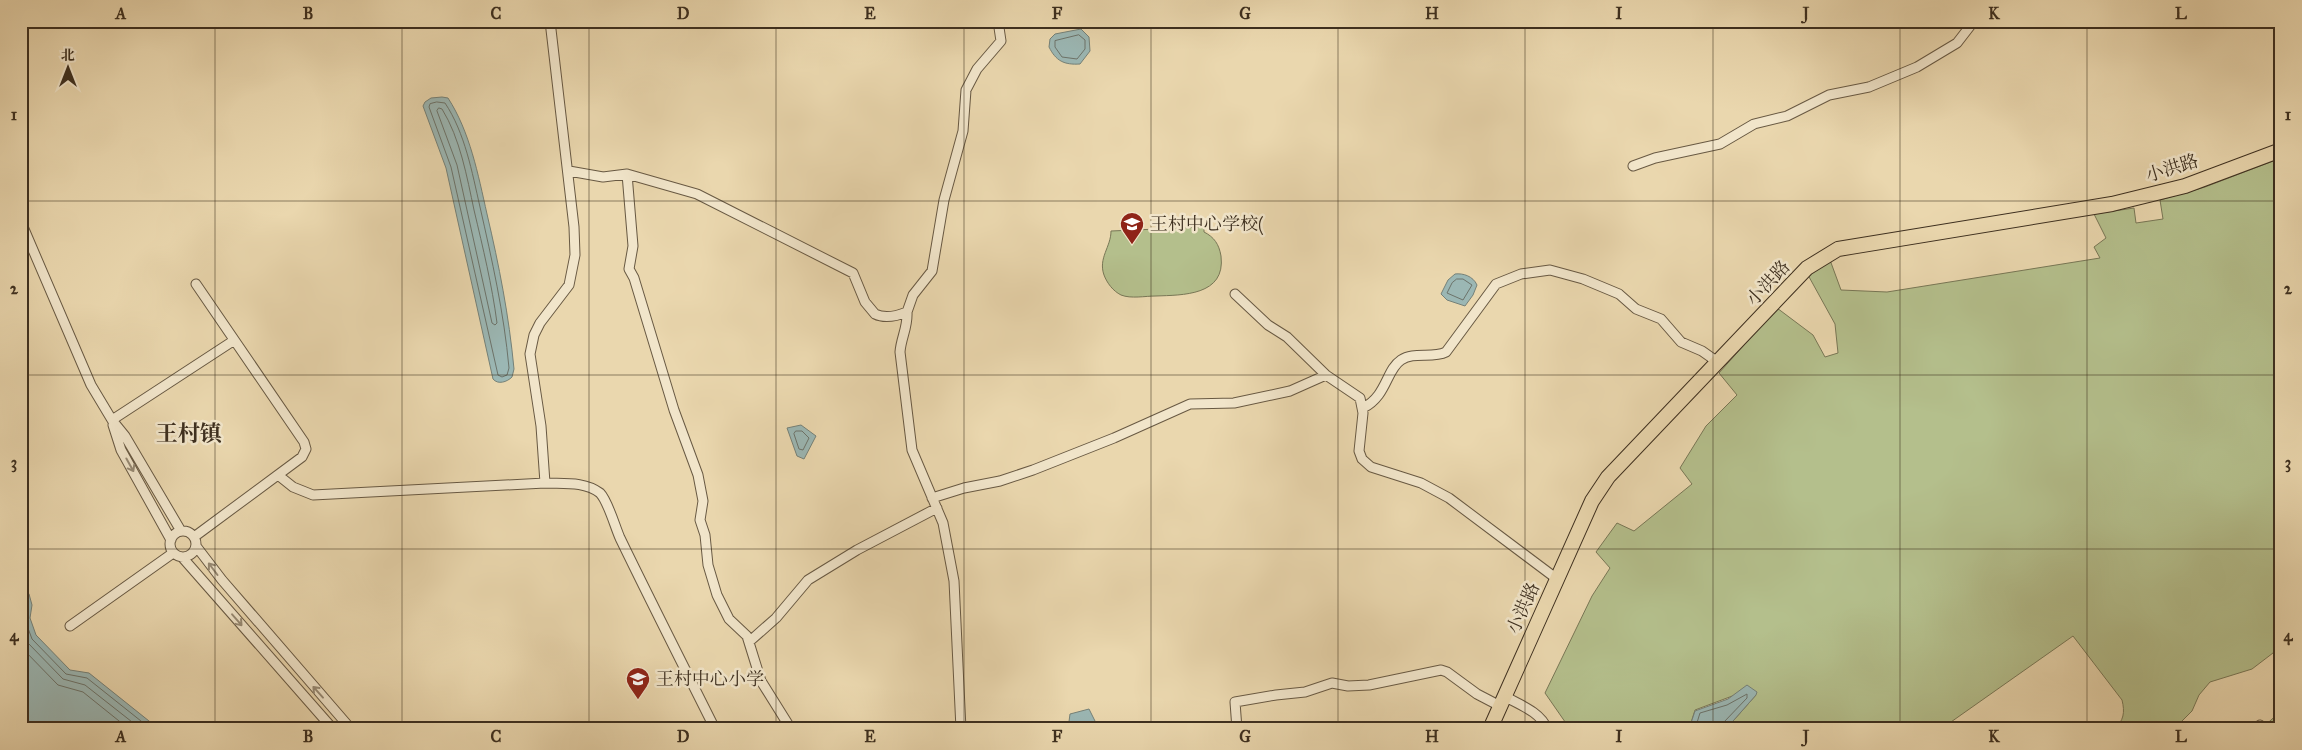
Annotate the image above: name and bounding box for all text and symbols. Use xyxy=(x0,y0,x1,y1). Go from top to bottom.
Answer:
text: A xyxy=(115,4,127,23)
text: B xyxy=(303,4,313,23)
text: C xyxy=(491,4,502,23)
text: D xyxy=(677,4,690,23)
text: E xyxy=(864,4,876,23)
text: F xyxy=(1052,4,1063,23)
text: G xyxy=(1239,4,1251,23)
text: H xyxy=(1425,4,1439,23)
text: I xyxy=(1616,4,1623,23)
text: J xyxy=(1801,4,1810,24)
text: K xyxy=(1988,4,2000,23)
text: L xyxy=(2175,4,2187,23)
north arrow xyxy=(42,42,92,92)
text: 北 xyxy=(61,47,75,64)
text: 1 xyxy=(11,105,18,124)
text: 1 xyxy=(2285,105,2292,124)
street label: 小洪路 xyxy=(2143,150,2201,186)
school or university icon: 王村中心学校( xyxy=(1119,211,1145,245)
place label: 王村中心学校( xyxy=(1150,213,1264,235)
street label: 小洪路 xyxy=(1742,256,1794,310)
text: 2 xyxy=(10,279,19,298)
text: 2 xyxy=(2284,279,2293,298)
district label: 王村镇 xyxy=(156,420,222,447)
text: 3 xyxy=(11,453,17,473)
text: 3 xyxy=(2285,453,2291,473)
one-way arrow xyxy=(125,458,135,472)
one-way arrow xyxy=(208,562,218,576)
street label: 小洪路 xyxy=(1502,579,1544,637)
one-way arrow xyxy=(231,614,243,627)
text: 4 xyxy=(10,626,20,646)
text: 4 xyxy=(2284,626,2294,646)
school or university icon: 王村中心小学 xyxy=(625,666,651,700)
place label: 王村中心小学 xyxy=(656,668,764,690)
one-way arrow xyxy=(313,686,324,699)
text: A xyxy=(115,727,127,746)
text: B xyxy=(303,727,313,746)
text: C xyxy=(491,727,502,746)
text: D xyxy=(677,727,690,746)
text: E xyxy=(864,727,876,746)
text: F xyxy=(1052,727,1063,746)
text: G xyxy=(1239,727,1251,746)
text: H xyxy=(1425,727,1439,746)
text: I xyxy=(1616,727,1623,746)
text: J xyxy=(1801,727,1810,747)
text: K xyxy=(1988,727,2000,746)
text: L xyxy=(2175,727,2187,746)

